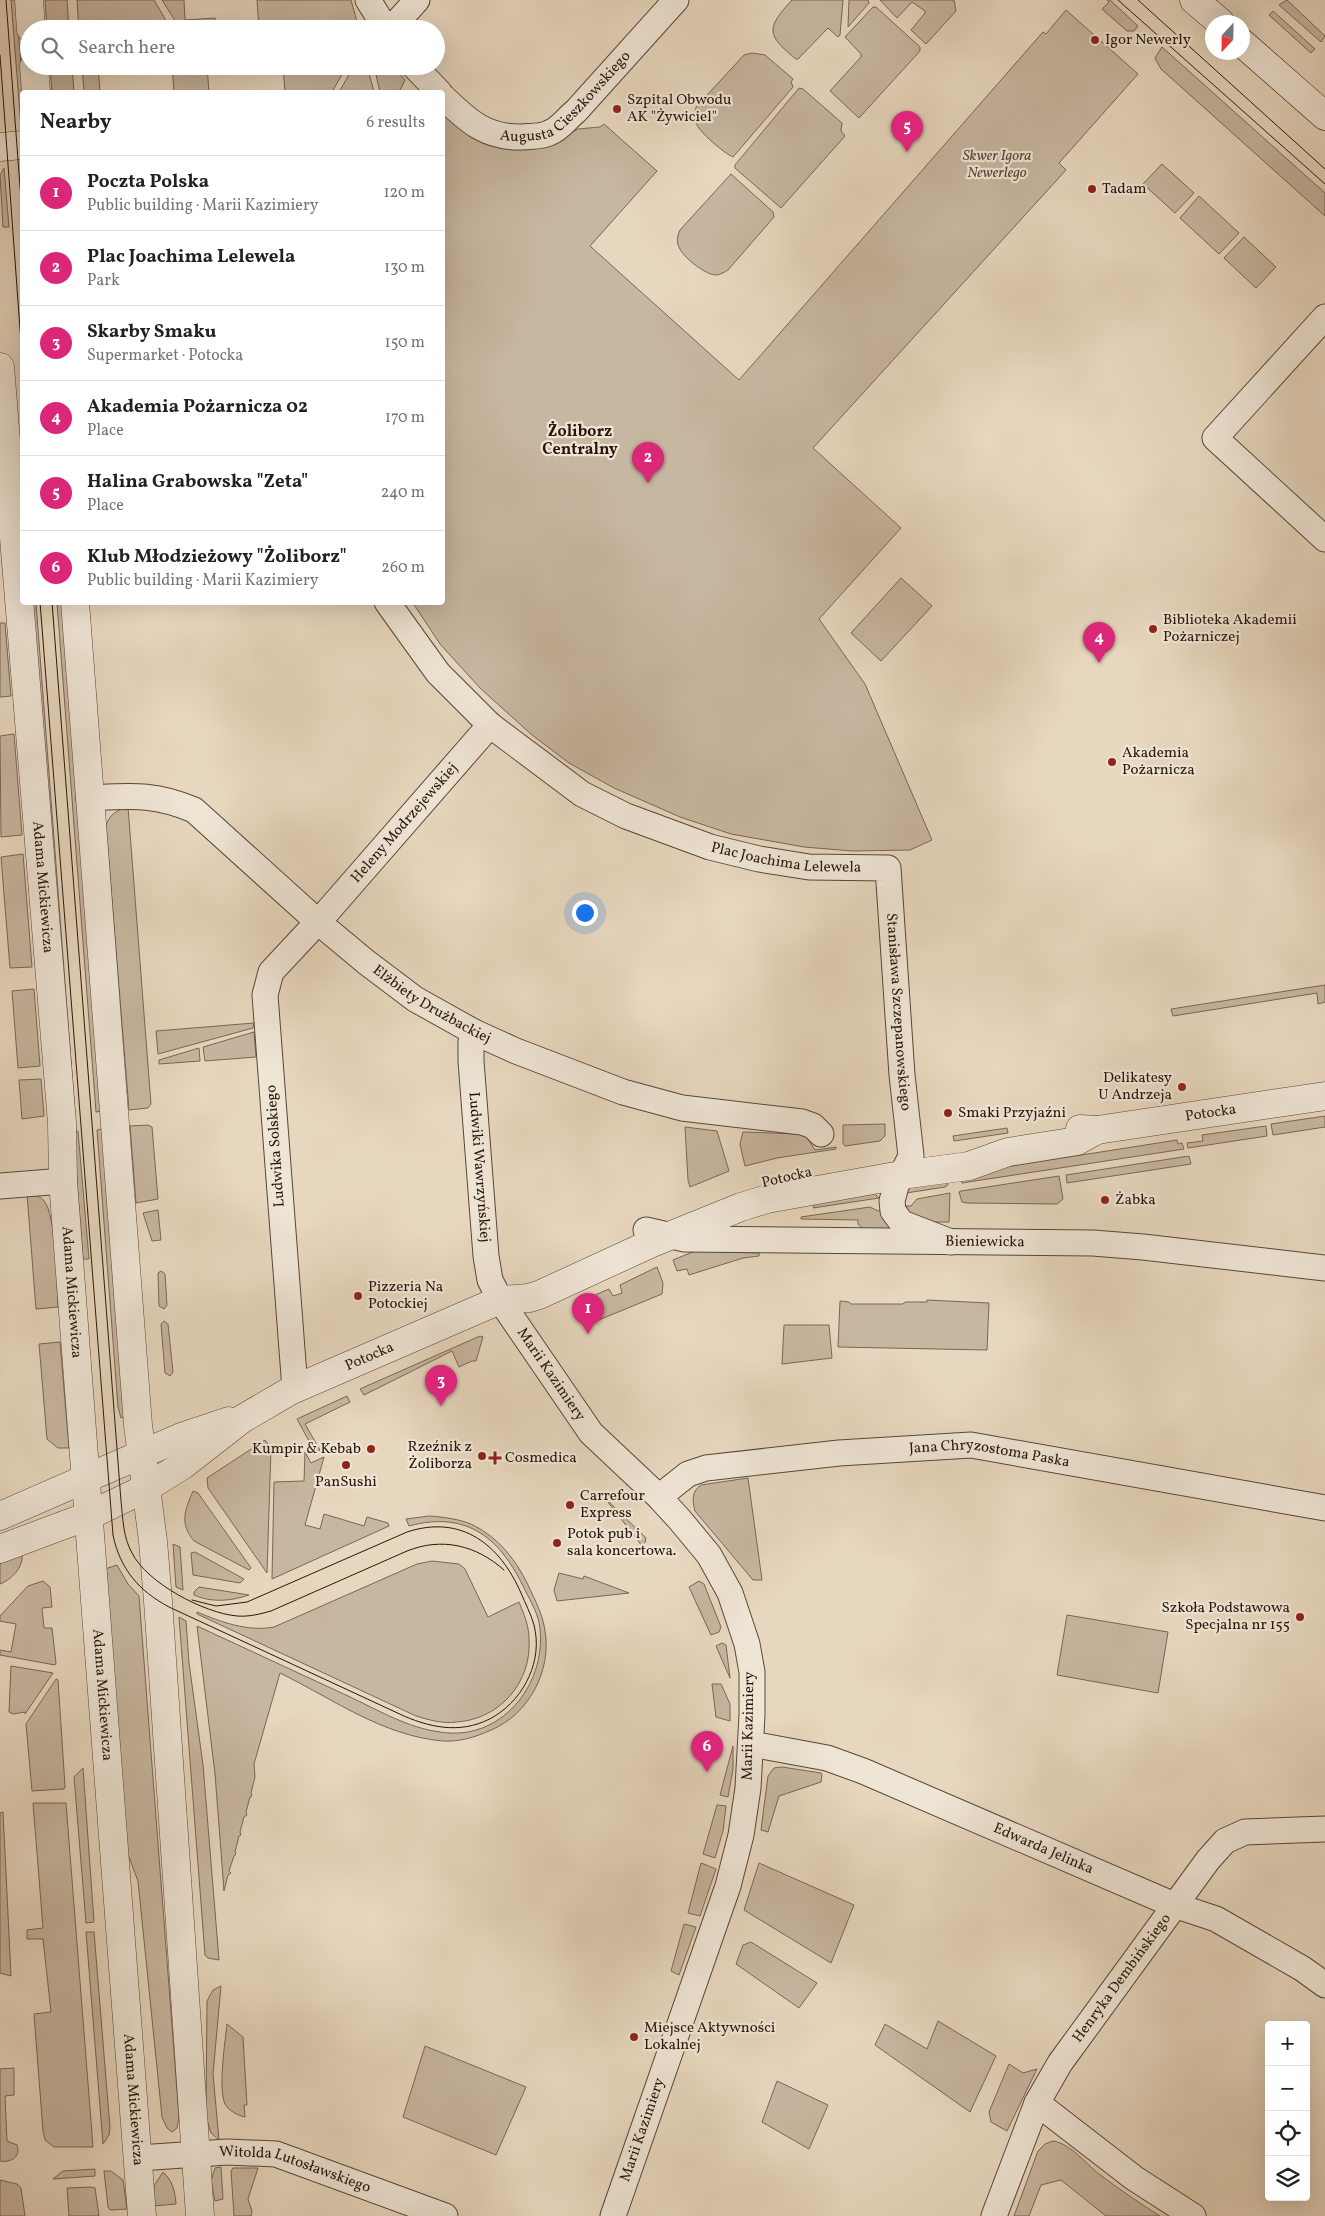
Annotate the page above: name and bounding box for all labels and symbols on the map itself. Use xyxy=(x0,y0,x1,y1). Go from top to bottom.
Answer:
north arrow xyxy=(1205,15,1250,60)
place label: Igor Newerly xyxy=(1105,30,1191,51)
marker: Igor Newerly xyxy=(1089,34,1101,46)
street label: Augusta Cieszkowskiego xyxy=(498,46,636,148)
place label: Szpital Obwodu AK "Żywiciel" xyxy=(627,90,732,128)
marker: Szpital Obwodu AK "Żywiciel" xyxy=(611,103,623,115)
pin: 5 xyxy=(891,111,923,152)
park label: Skwer Igora Newerlego xyxy=(963,146,1031,184)
place label: Tadam xyxy=(1102,179,1147,200)
marker: Tadam xyxy=(1086,183,1098,195)
district label: Żoliborz Centralny xyxy=(542,421,618,461)
pin: 2 xyxy=(632,442,664,483)
place label: Biblioteka Akademii Pożarniczej xyxy=(1163,610,1297,648)
pin: 4 xyxy=(1083,622,1115,663)
marker: Biblioteka Akademii Pożarniczej xyxy=(1147,623,1159,635)
place label: Akademia Pożarnicza xyxy=(1122,743,1195,781)
marker: Akademia Pożarnicza xyxy=(1106,756,1118,768)
street label: Heleny Modrzejewskiej xyxy=(346,758,463,888)
street label: Adama Mickiewicza xyxy=(27,820,59,954)
street label: Plac Joachima Lelewela xyxy=(709,837,861,878)
your location xyxy=(572,900,598,926)
street label: Stanisława Szczepanowskiego xyxy=(881,912,916,1112)
street label: Elżbiety Drużbackiej xyxy=(368,960,494,1049)
place label: Delikatesy U Andrzeja xyxy=(1098,1068,1172,1106)
marker: Delikatesy U Andrzeja xyxy=(1176,1081,1188,1093)
street label: Ludwika Solskiego xyxy=(261,1084,291,1208)
street label: Ludwiki Wawrzyńskiej xyxy=(463,1091,495,1243)
street label: Potocka xyxy=(1184,1099,1238,1127)
place label: Smaki Przyjaźni xyxy=(958,1103,1066,1124)
marker: Smaki Przyjaźni xyxy=(942,1107,954,1119)
street label: Potocka xyxy=(760,1162,814,1194)
place label: Żabka xyxy=(1115,1190,1156,1211)
marker: Żabka xyxy=(1099,1194,1111,1206)
street label: Adama Mickiewicza xyxy=(56,1225,87,1359)
street label: Bieniewicka xyxy=(945,1231,1025,1253)
place label: Pizzeria Na Potockiej xyxy=(368,1277,443,1315)
marker: Pizzeria Na Potockiej xyxy=(352,1290,364,1302)
pin: 1 xyxy=(572,1293,604,1334)
street label: Marii Kazimiery xyxy=(512,1324,590,1425)
street label: Potocka xyxy=(342,1337,397,1376)
pin: 3 xyxy=(425,1365,457,1406)
street label: Jana Chryzostoma Paska xyxy=(908,1434,1071,1473)
place label: Rzeźnik z Żoliborza xyxy=(407,1437,472,1475)
place label: Kumpir & Kebab xyxy=(252,1439,361,1460)
marker: Kumpir & Kebab xyxy=(365,1443,377,1455)
place label: Cosmedica xyxy=(505,1448,577,1469)
marker: Rzeźnik z Żoliborza xyxy=(476,1450,488,1462)
marker: Cosmedica xyxy=(489,1452,501,1464)
marker: PanSushi xyxy=(340,1459,352,1471)
place label: PanSushi xyxy=(315,1472,377,1493)
place label: Carrefour Express xyxy=(580,1486,645,1524)
marker: Carrefour Express xyxy=(564,1499,576,1511)
place label: Potok pub i sala koncertowa. xyxy=(567,1524,676,1562)
marker: Potok pub i sala koncertowa. xyxy=(551,1537,563,1549)
place label: Szkoła Podstawowa Specjalna nr 155 xyxy=(1162,1598,1290,1636)
marker: Szkoła Podstawowa Specjalna nr 155 xyxy=(1294,1611,1306,1623)
street label: Adama Mickiewicza xyxy=(87,1628,118,1762)
street label: Marii Kazimiery xyxy=(738,1671,760,1781)
pin: 6 xyxy=(691,1731,723,1772)
street label: Edwarda Jelinka xyxy=(990,1818,1097,1880)
street label: Henryka Dembińskiego xyxy=(1068,1909,1176,2047)
place label: Miejsce Aktywności Lokalnej xyxy=(644,2018,775,2056)
marker: Miejsce Aktywności Lokalnej xyxy=(628,2031,640,2043)
street label: Adama Mickiewicza xyxy=(118,2033,149,2167)
street label: Marii Kazimiery xyxy=(615,2075,671,2185)
street label: Witolda Lutosławskiego xyxy=(219,2141,374,2198)

